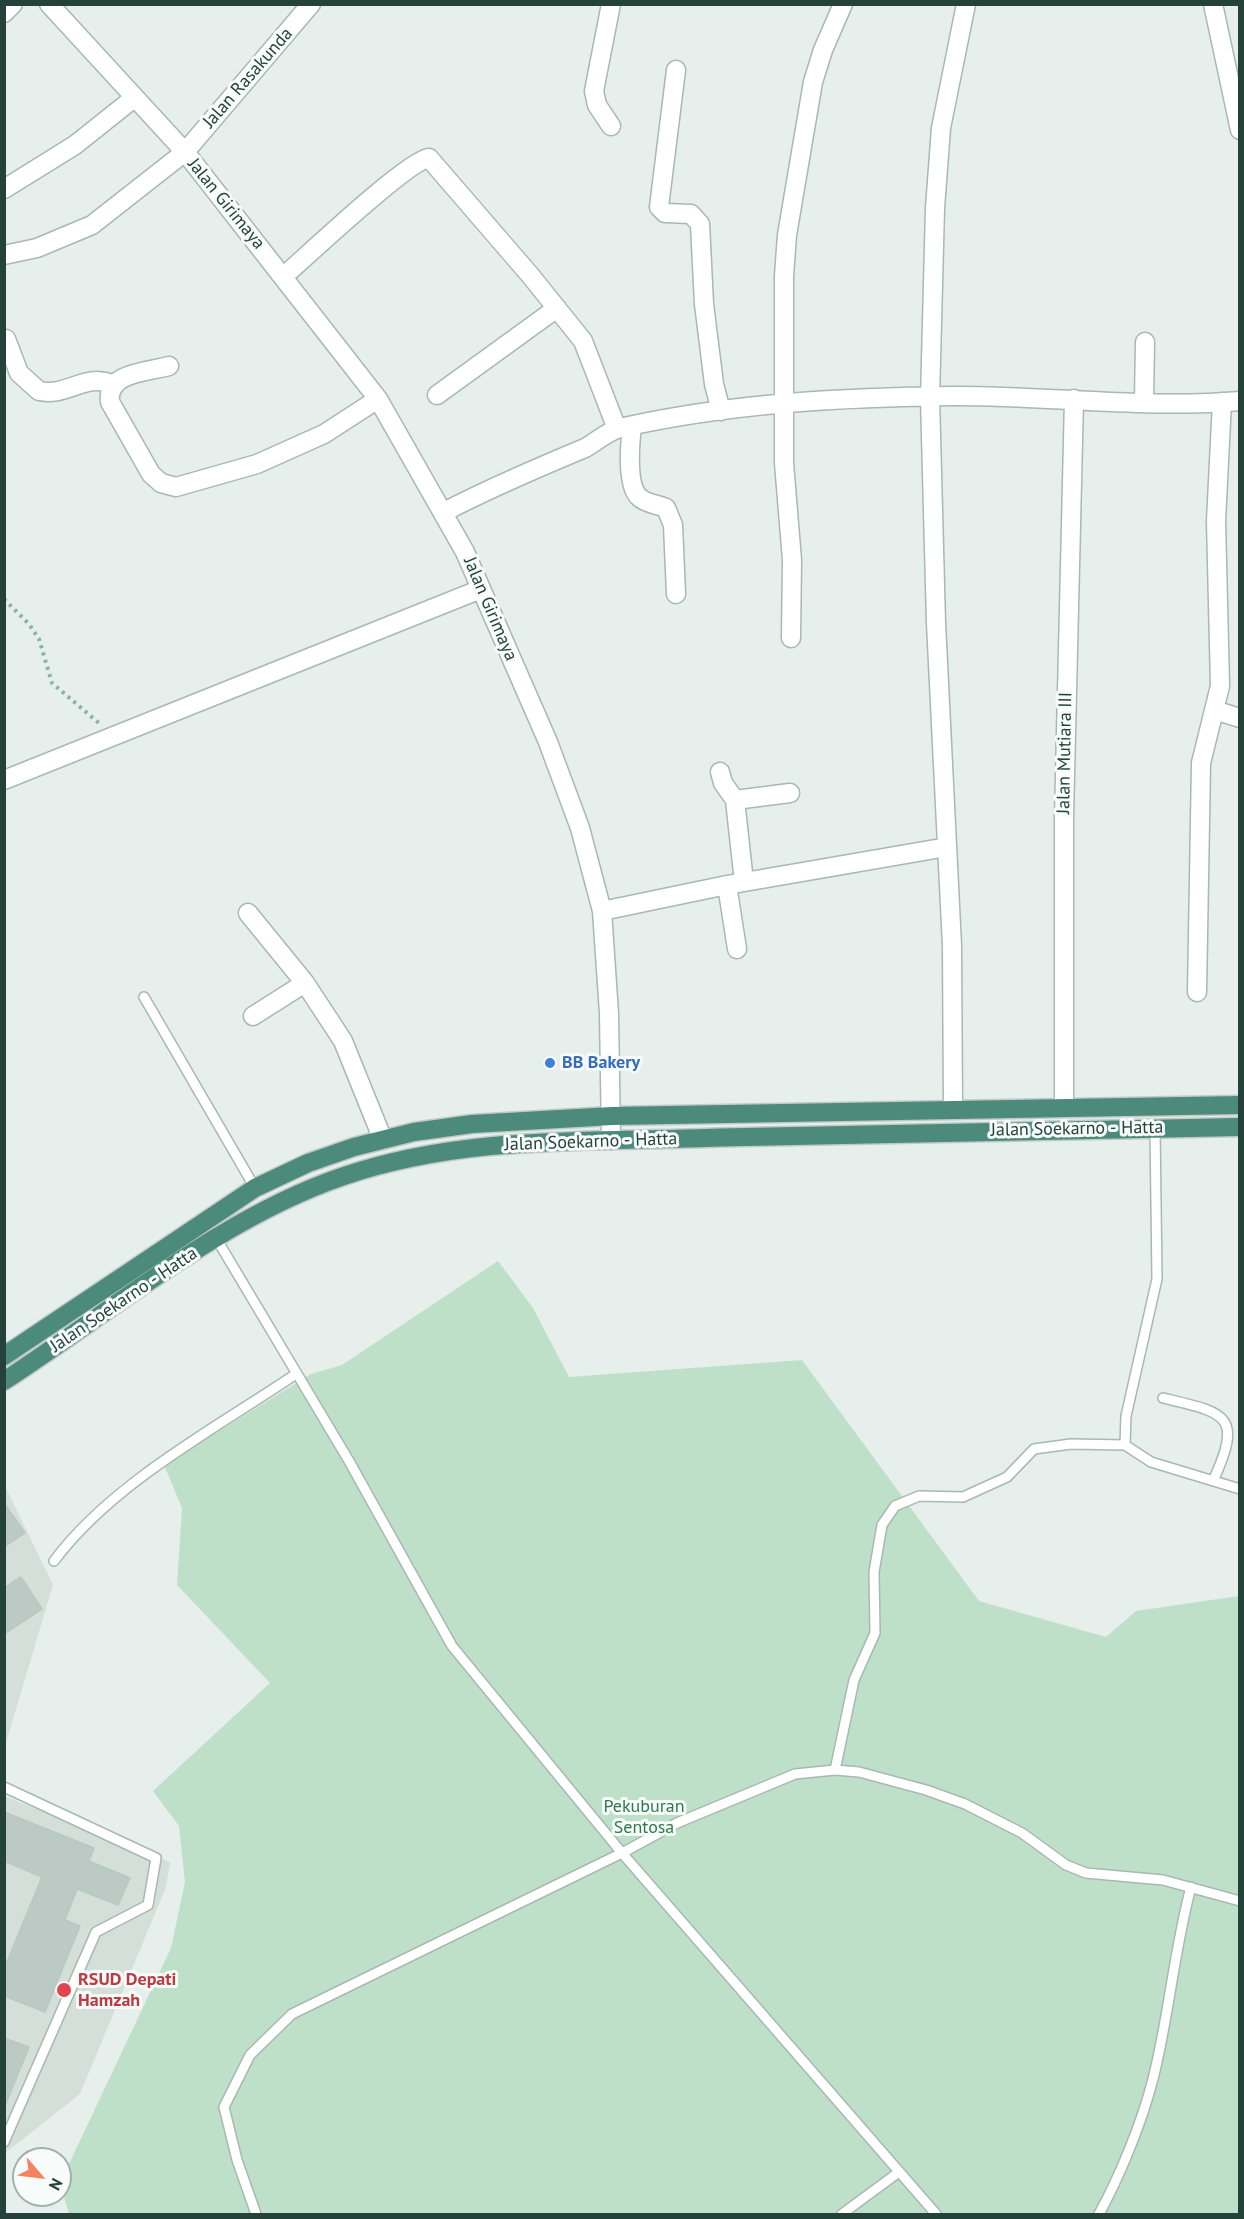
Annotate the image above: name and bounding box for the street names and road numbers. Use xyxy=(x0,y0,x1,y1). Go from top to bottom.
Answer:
street label: Jalan Rasakunda xyxy=(199,23,297,133)
street label: Jalan Girimaya xyxy=(183,154,269,254)
street label: Jalan Girimaya xyxy=(458,554,522,664)
street label: Jalan Mutiara III xyxy=(1053,692,1077,814)
street label: Jalan Soekarno - Hatta xyxy=(990,1117,1164,1141)
street label: Jalan Soekarno - Hatta xyxy=(504,1128,678,1156)
street label: Jalan Soekarno - Hatta xyxy=(46,1243,202,1357)

